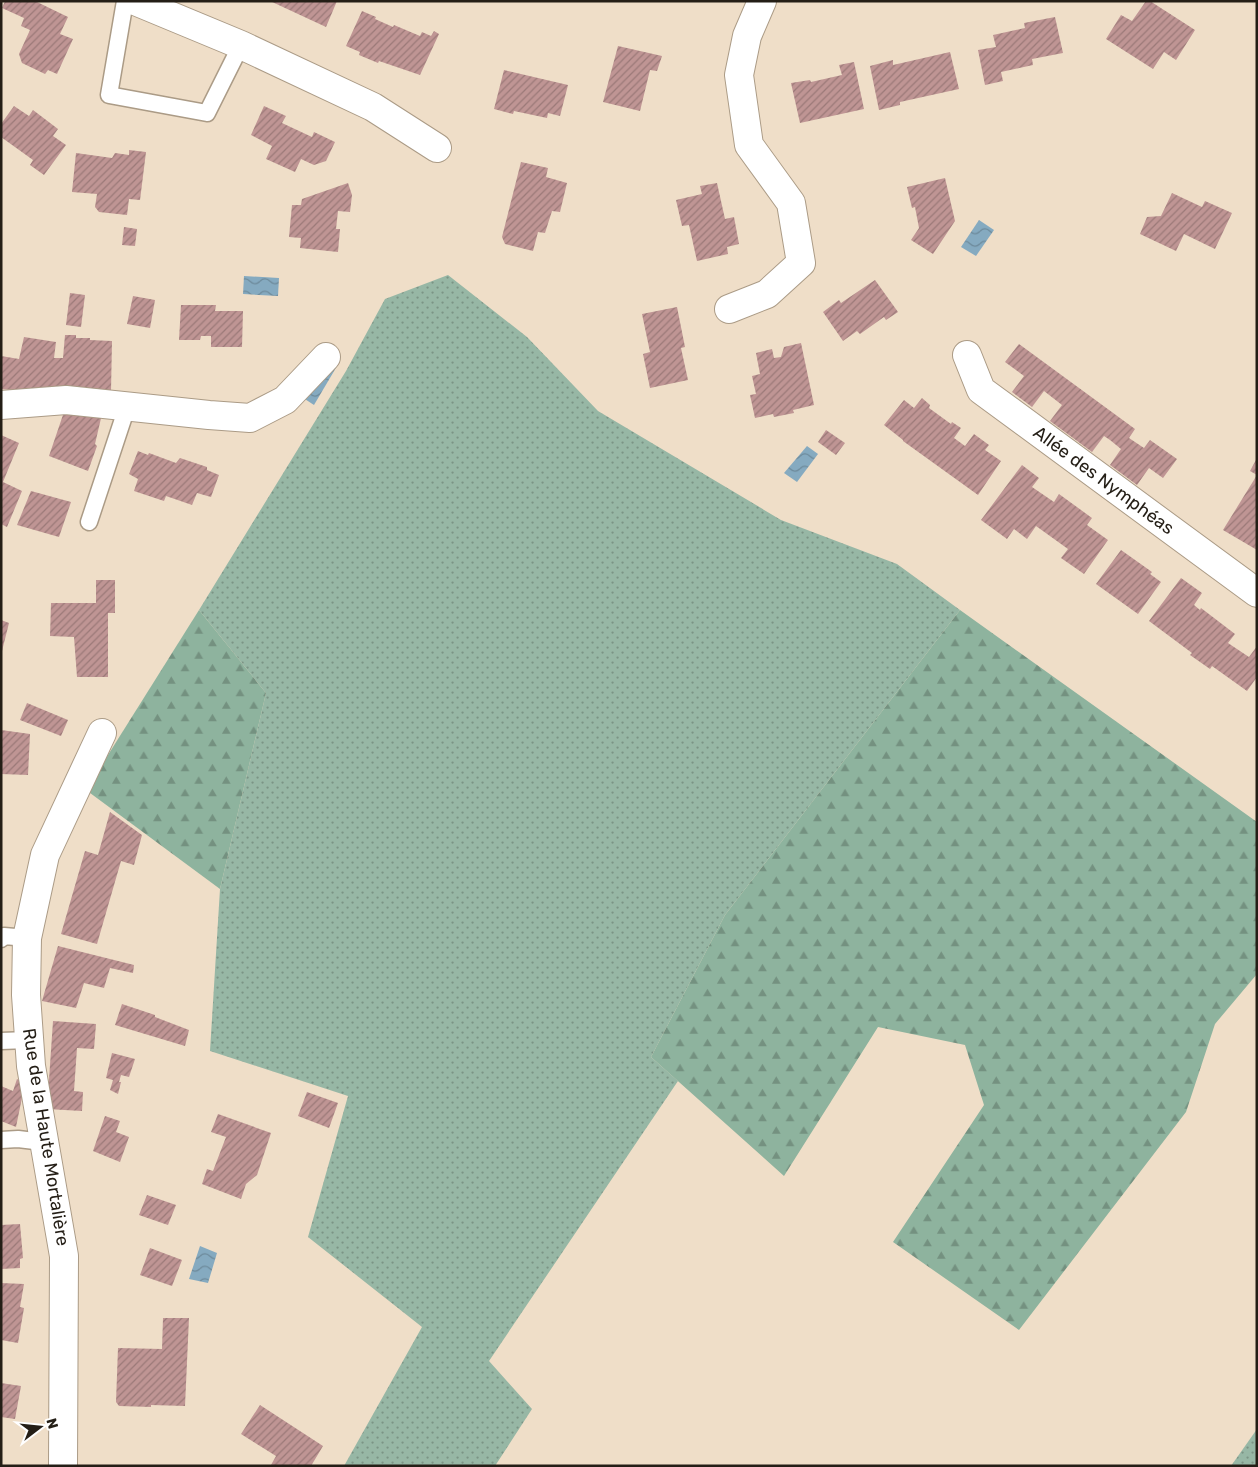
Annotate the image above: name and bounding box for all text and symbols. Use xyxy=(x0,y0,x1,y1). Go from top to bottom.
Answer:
street label: Allée des Nymphéas xyxy=(1029,421,1178,539)
street label: Rue de la Haute Mortalière xyxy=(18,1027,74,1247)
north arrow xyxy=(15,1402,65,1452)
text: N xyxy=(42,1416,62,1431)

